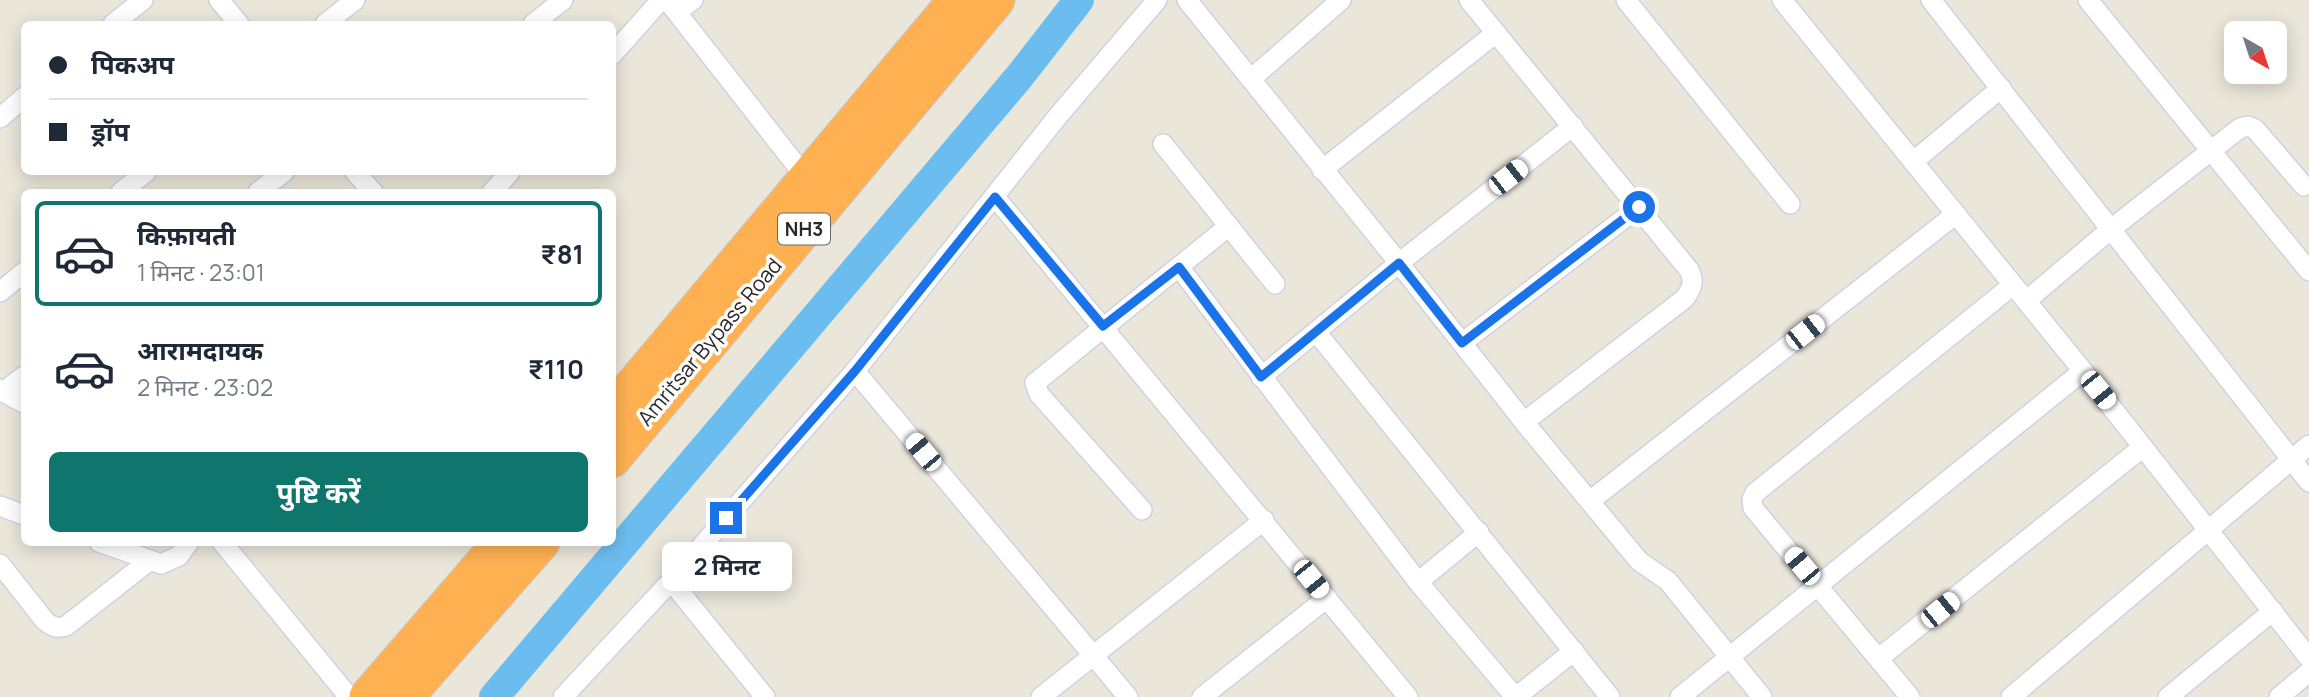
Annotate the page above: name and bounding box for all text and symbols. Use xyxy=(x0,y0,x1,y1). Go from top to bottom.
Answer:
north arrow xyxy=(2224,21,2287,84)
map controls xyxy=(2224,21,2287,84)
text: पिकअप xyxy=(91,46,174,82)
text: ड्रॉप xyxy=(91,113,129,149)
car xyxy=(1485,156,1532,198)
route start xyxy=(1623,191,1655,223)
road number: NH3 xyxy=(778,214,830,244)
text: किफ़ायती xyxy=(137,217,236,253)
icon: car xyxy=(53,222,116,285)
text: ₹81 xyxy=(541,236,584,272)
street label: Amritsar Bypass Road xyxy=(631,252,788,431)
text: 1 मिनट · 23:01 xyxy=(137,256,265,288)
car xyxy=(1782,311,1829,353)
text: आरामदायक xyxy=(137,332,263,368)
icon: car xyxy=(53,337,116,400)
text: ₹110 xyxy=(528,351,584,387)
car xyxy=(2077,367,2120,413)
text: 2 मिनट · 23:02 xyxy=(137,371,273,403)
car xyxy=(902,429,945,475)
button: पुष्टि करें xyxy=(49,452,588,532)
route end xyxy=(710,502,742,534)
callout: 2 मिनट xyxy=(661,542,791,592)
car xyxy=(1781,543,1824,589)
text: 2 मिनट xyxy=(694,550,760,582)
car xyxy=(1290,556,1333,602)
car xyxy=(1918,589,1963,631)

